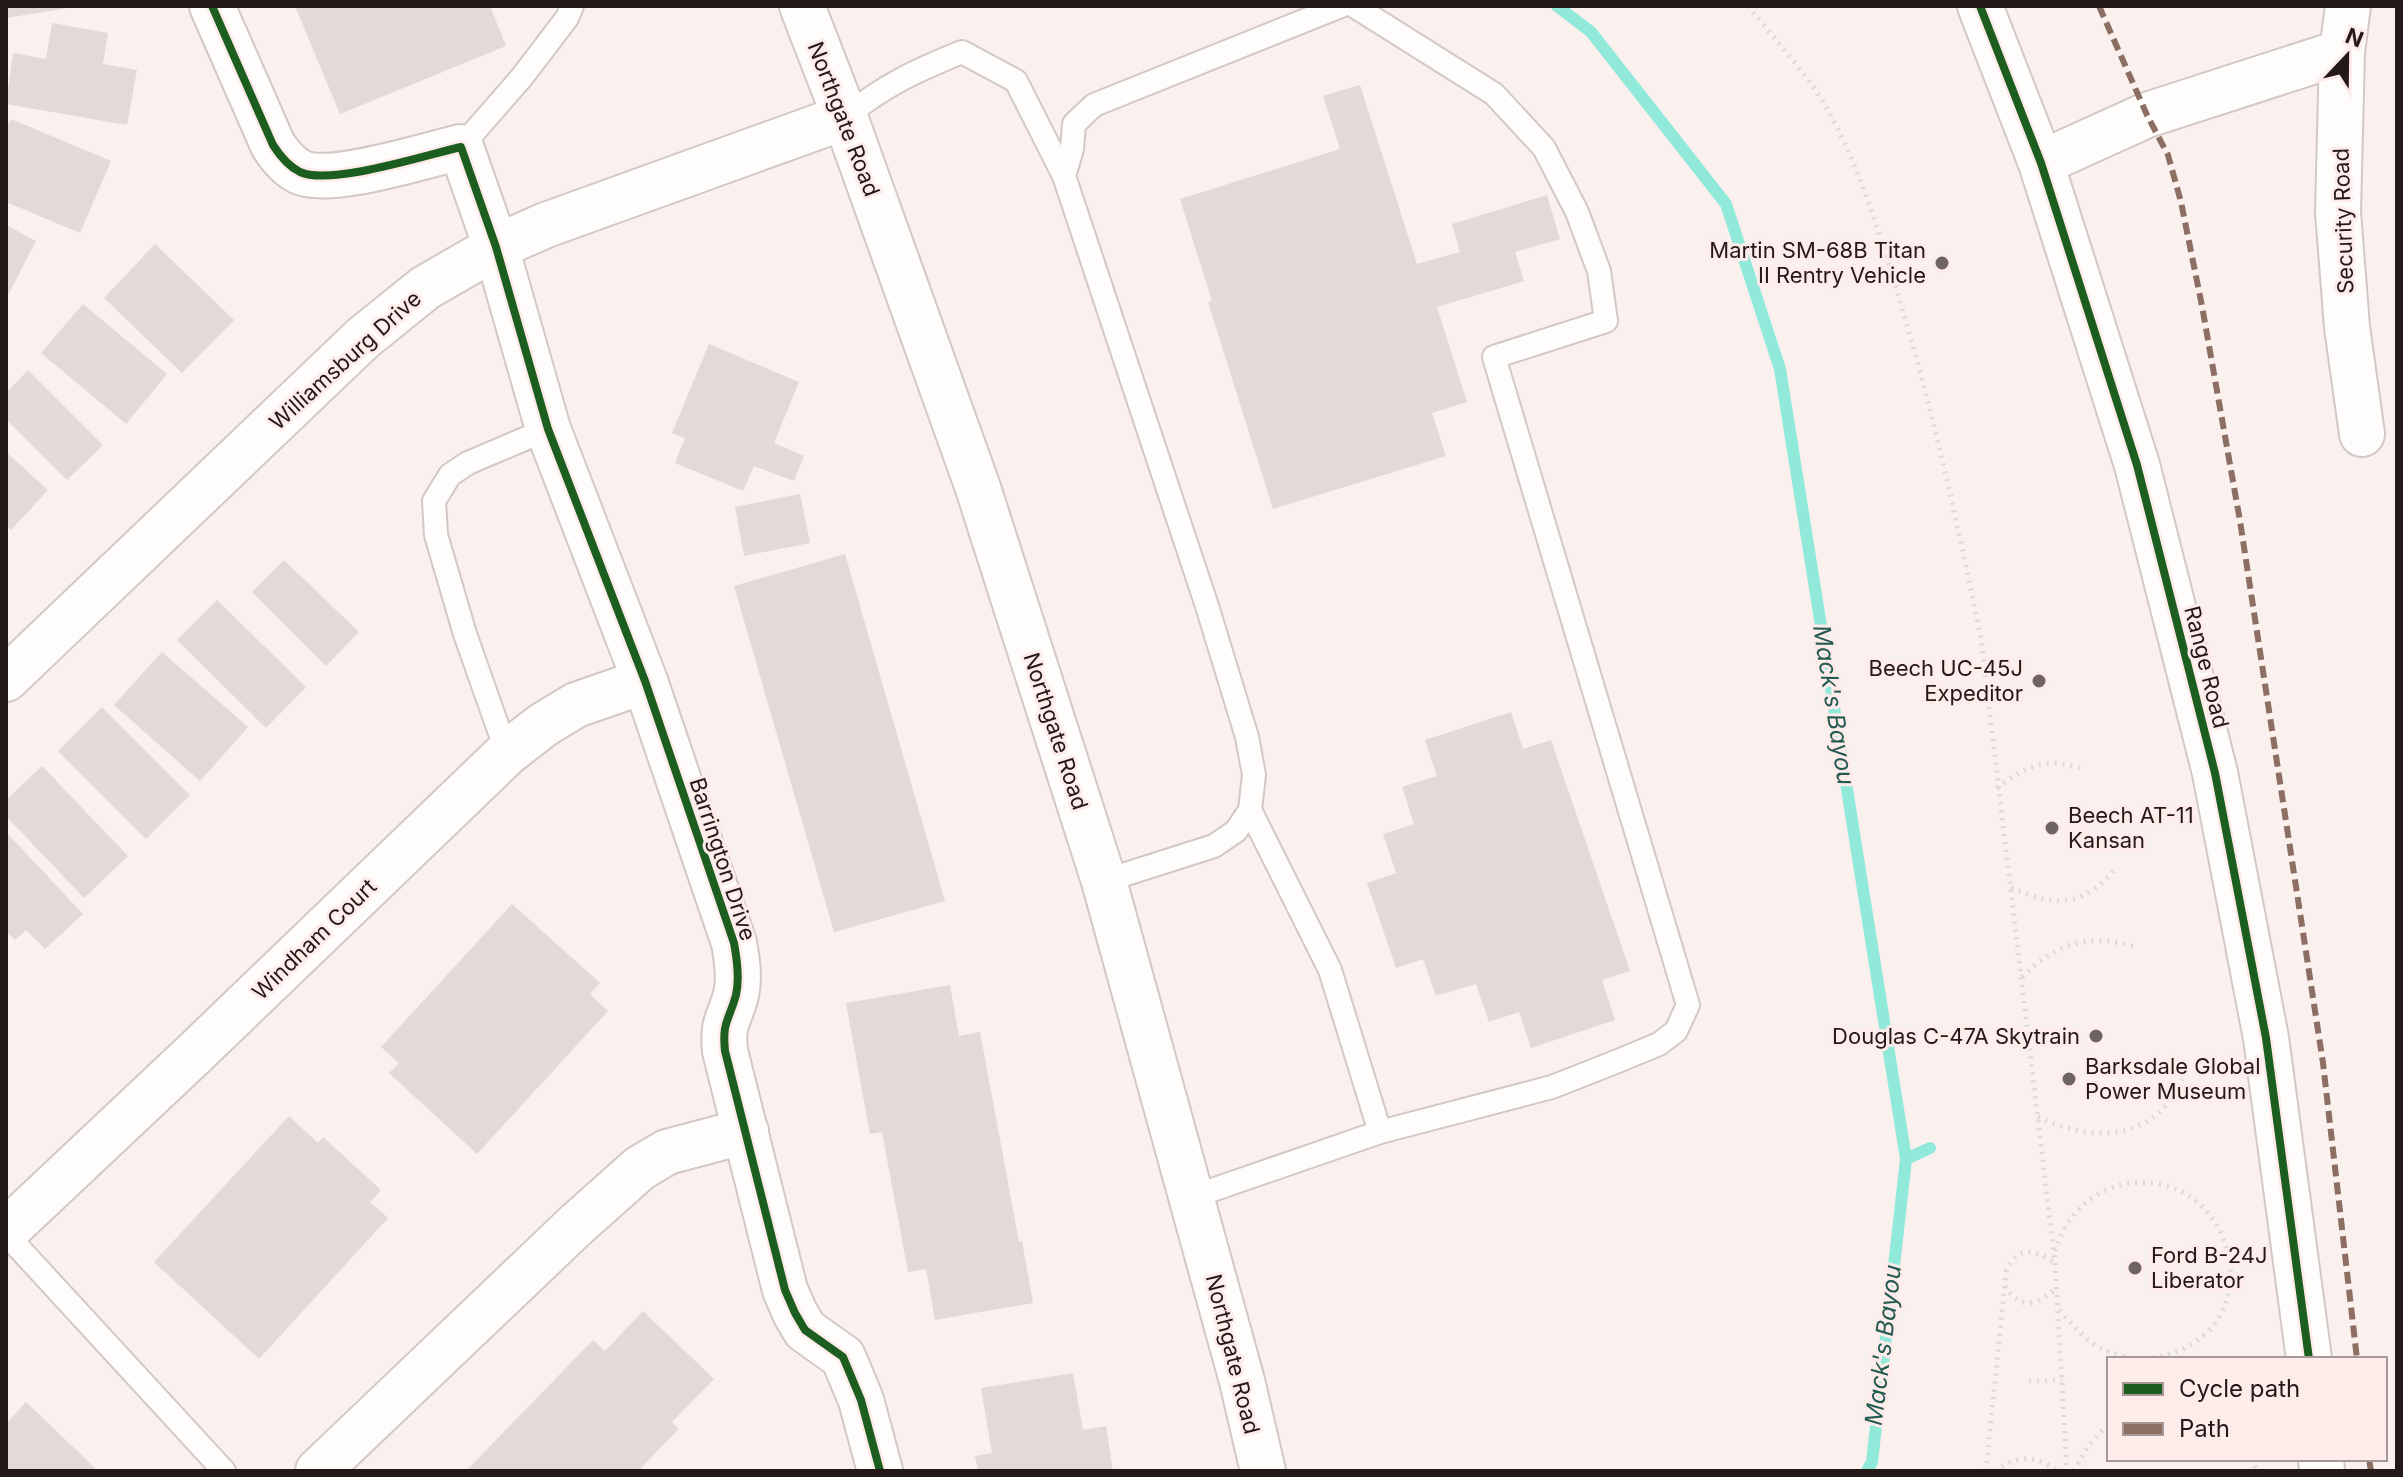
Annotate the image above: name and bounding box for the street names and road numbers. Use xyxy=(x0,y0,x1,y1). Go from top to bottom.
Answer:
street label: Northgate Road xyxy=(803,38,885,200)
street label: Security Road xyxy=(2327,148,2359,294)
street label: Williamsburg Drive xyxy=(264,285,426,435)
street label: Range Road xyxy=(2179,603,2235,731)
street label: Northgate Road xyxy=(1018,649,1094,813)
street label: Barrington Drive xyxy=(684,774,762,944)
street label: Windham Court xyxy=(247,873,381,1005)
street label: Northgate Road xyxy=(1201,1272,1265,1436)

